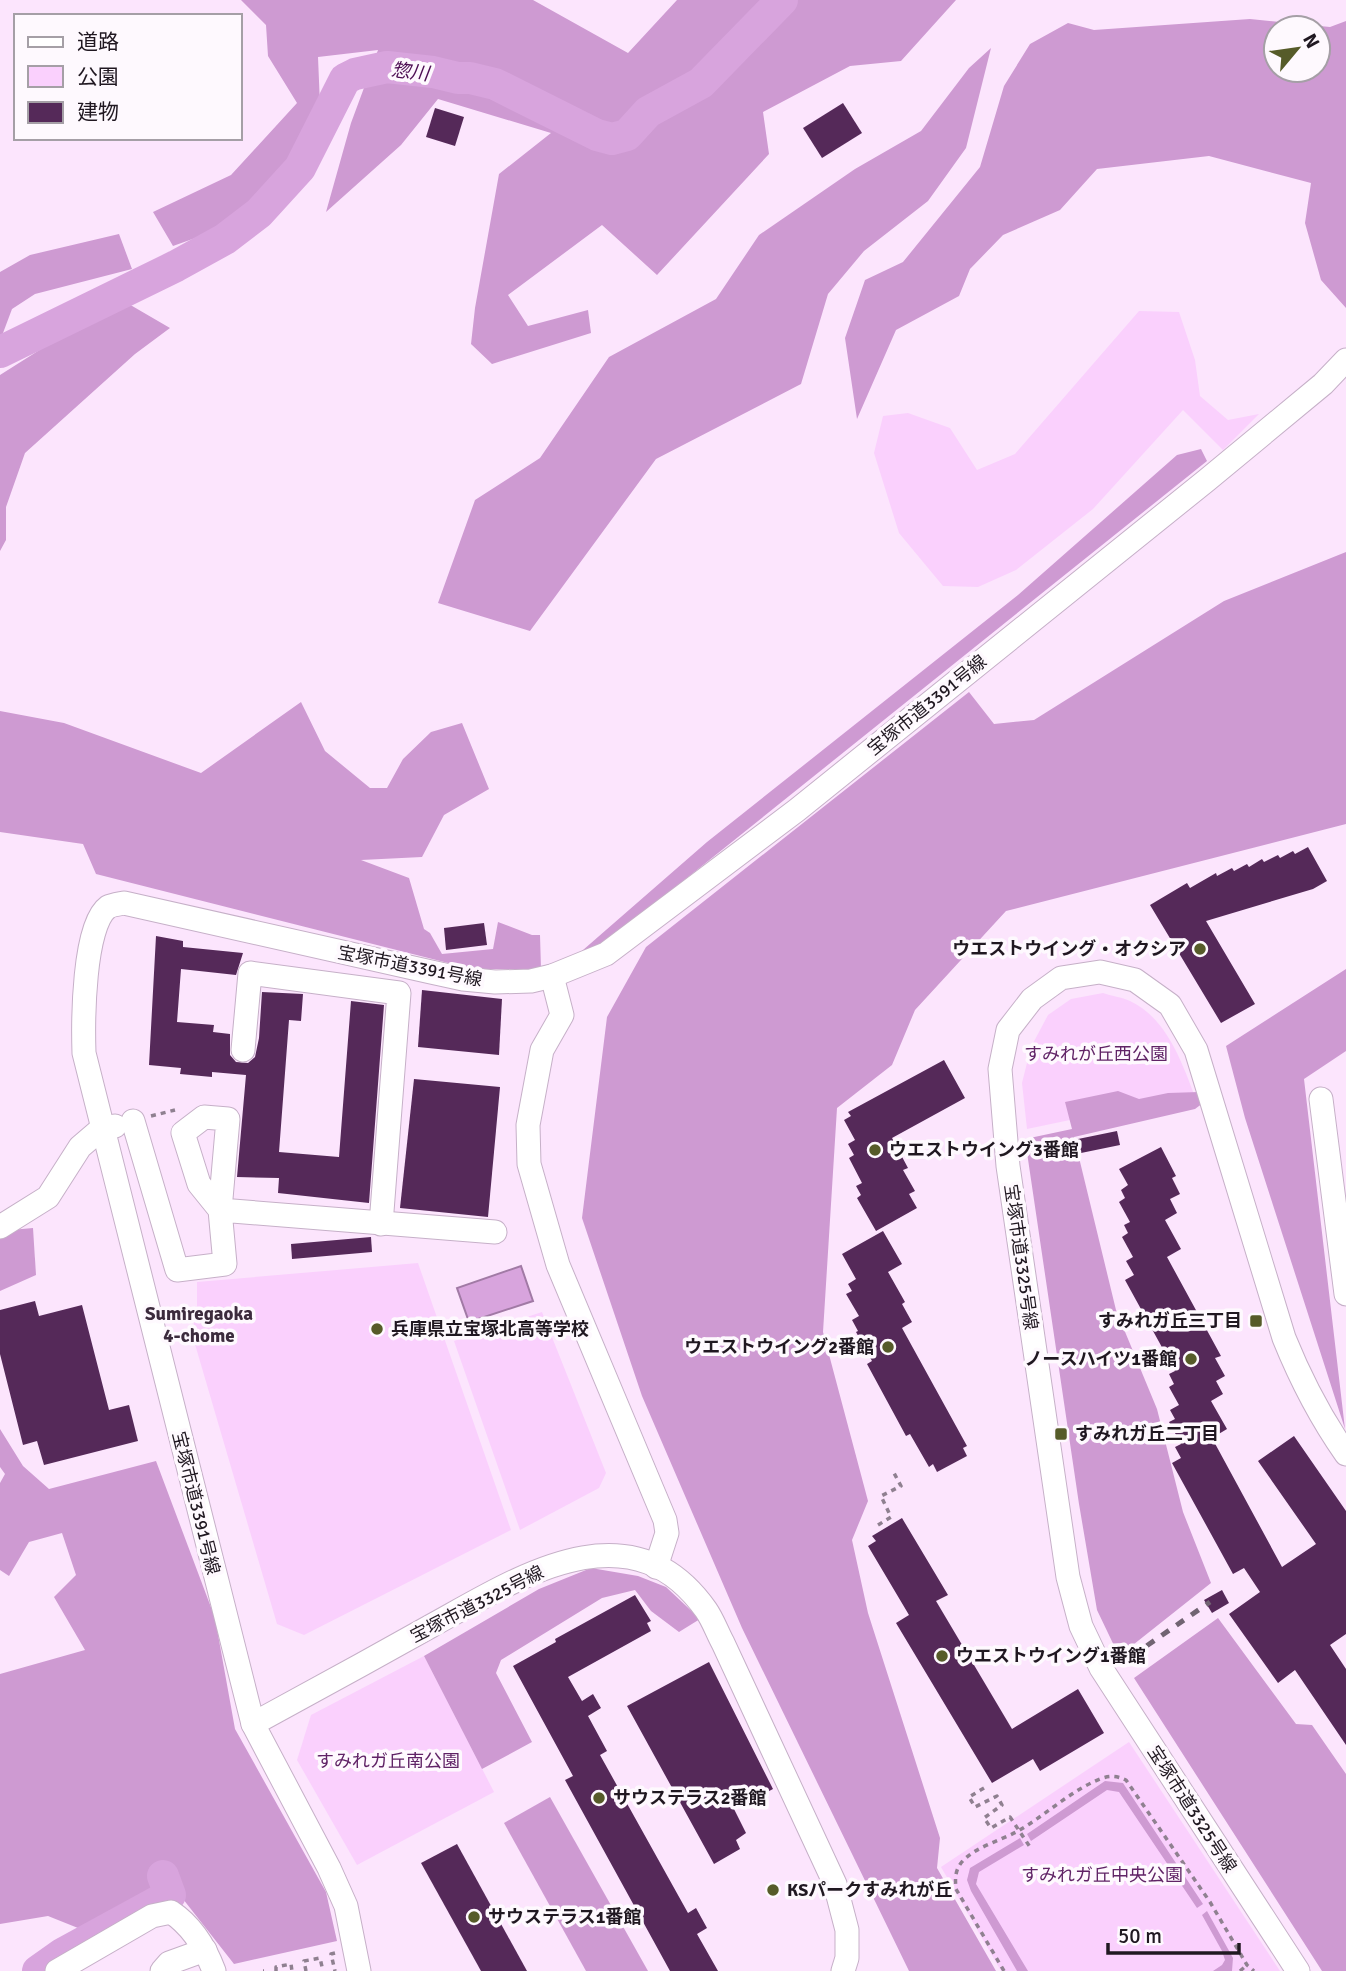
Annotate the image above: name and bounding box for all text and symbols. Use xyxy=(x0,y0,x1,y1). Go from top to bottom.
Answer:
legend xyxy=(14,14,242,140)
north arrow xyxy=(1262,14,1332,84)
text: 道路 xyxy=(77,29,119,55)
text: N xyxy=(1297,30,1325,53)
water label: 惣川 xyxy=(390,58,432,86)
text: 公園 xyxy=(77,64,119,90)
text: 建物 xyxy=(77,99,119,125)
street label: 宝塚市道3391号線 xyxy=(863,650,991,760)
place label: ウエストウイング・オクシア xyxy=(952,938,1186,960)
street label: 宝塚市道3391号線 xyxy=(336,941,484,991)
marker: ウエストウイング・オクシア xyxy=(1192,941,1208,957)
park label: すみれが丘西公園 xyxy=(1024,1043,1168,1065)
place label: ウエストウイング3番館 xyxy=(889,1139,1079,1161)
marker: ウエストウイング3番館 xyxy=(867,1142,883,1158)
street label: 宝塚市道3325号線 xyxy=(1000,1183,1042,1331)
district label: Sumiregaoka 4-chome xyxy=(145,1302,253,1348)
place label: すみれガ丘三丁目 xyxy=(1098,1310,1242,1332)
marker: すみれガ丘三丁目 xyxy=(1248,1313,1264,1329)
place label: 兵庫県立宝塚北高等学校 xyxy=(391,1318,589,1340)
marker: 兵庫県立宝塚北高等学校 xyxy=(369,1321,385,1337)
place label: ウエストウイング2番館 xyxy=(684,1336,874,1358)
marker: ウエストウイング2番館 xyxy=(880,1339,896,1355)
place label: ノースハイツ1番館 xyxy=(1025,1348,1177,1370)
marker: ノースハイツ1番館 xyxy=(1183,1351,1199,1367)
place label: すみれガ丘二丁目 xyxy=(1075,1423,1219,1445)
marker: すみれガ丘二丁目 xyxy=(1053,1426,1069,1442)
street label: 宝塚市道3391号線 xyxy=(168,1429,224,1577)
street label: 宝塚市道3325号線 xyxy=(407,1561,547,1647)
place label: ウエストウイング1番館 xyxy=(956,1645,1146,1667)
marker: ウエストウイング1番館 xyxy=(934,1648,950,1664)
street label: 宝塚市道3325号線 xyxy=(1143,1741,1241,1877)
park label: すみれガ丘南公園 xyxy=(316,1750,460,1772)
place label: サウステラス2番館 xyxy=(613,1787,766,1809)
marker: サウステラス2番館 xyxy=(591,1790,607,1806)
park label: すみれガ丘中央公園 xyxy=(1021,1864,1183,1886)
place label: KSパークすみれが丘 xyxy=(787,1879,952,1901)
marker: KSパークすみれが丘 xyxy=(765,1882,781,1898)
place label: サウステラス1番館 xyxy=(488,1906,641,1928)
marker: サウステラス1番館 xyxy=(466,1909,482,1925)
scale bar xyxy=(1108,1912,1239,1956)
text: 50 m xyxy=(1118,1923,1162,1949)

